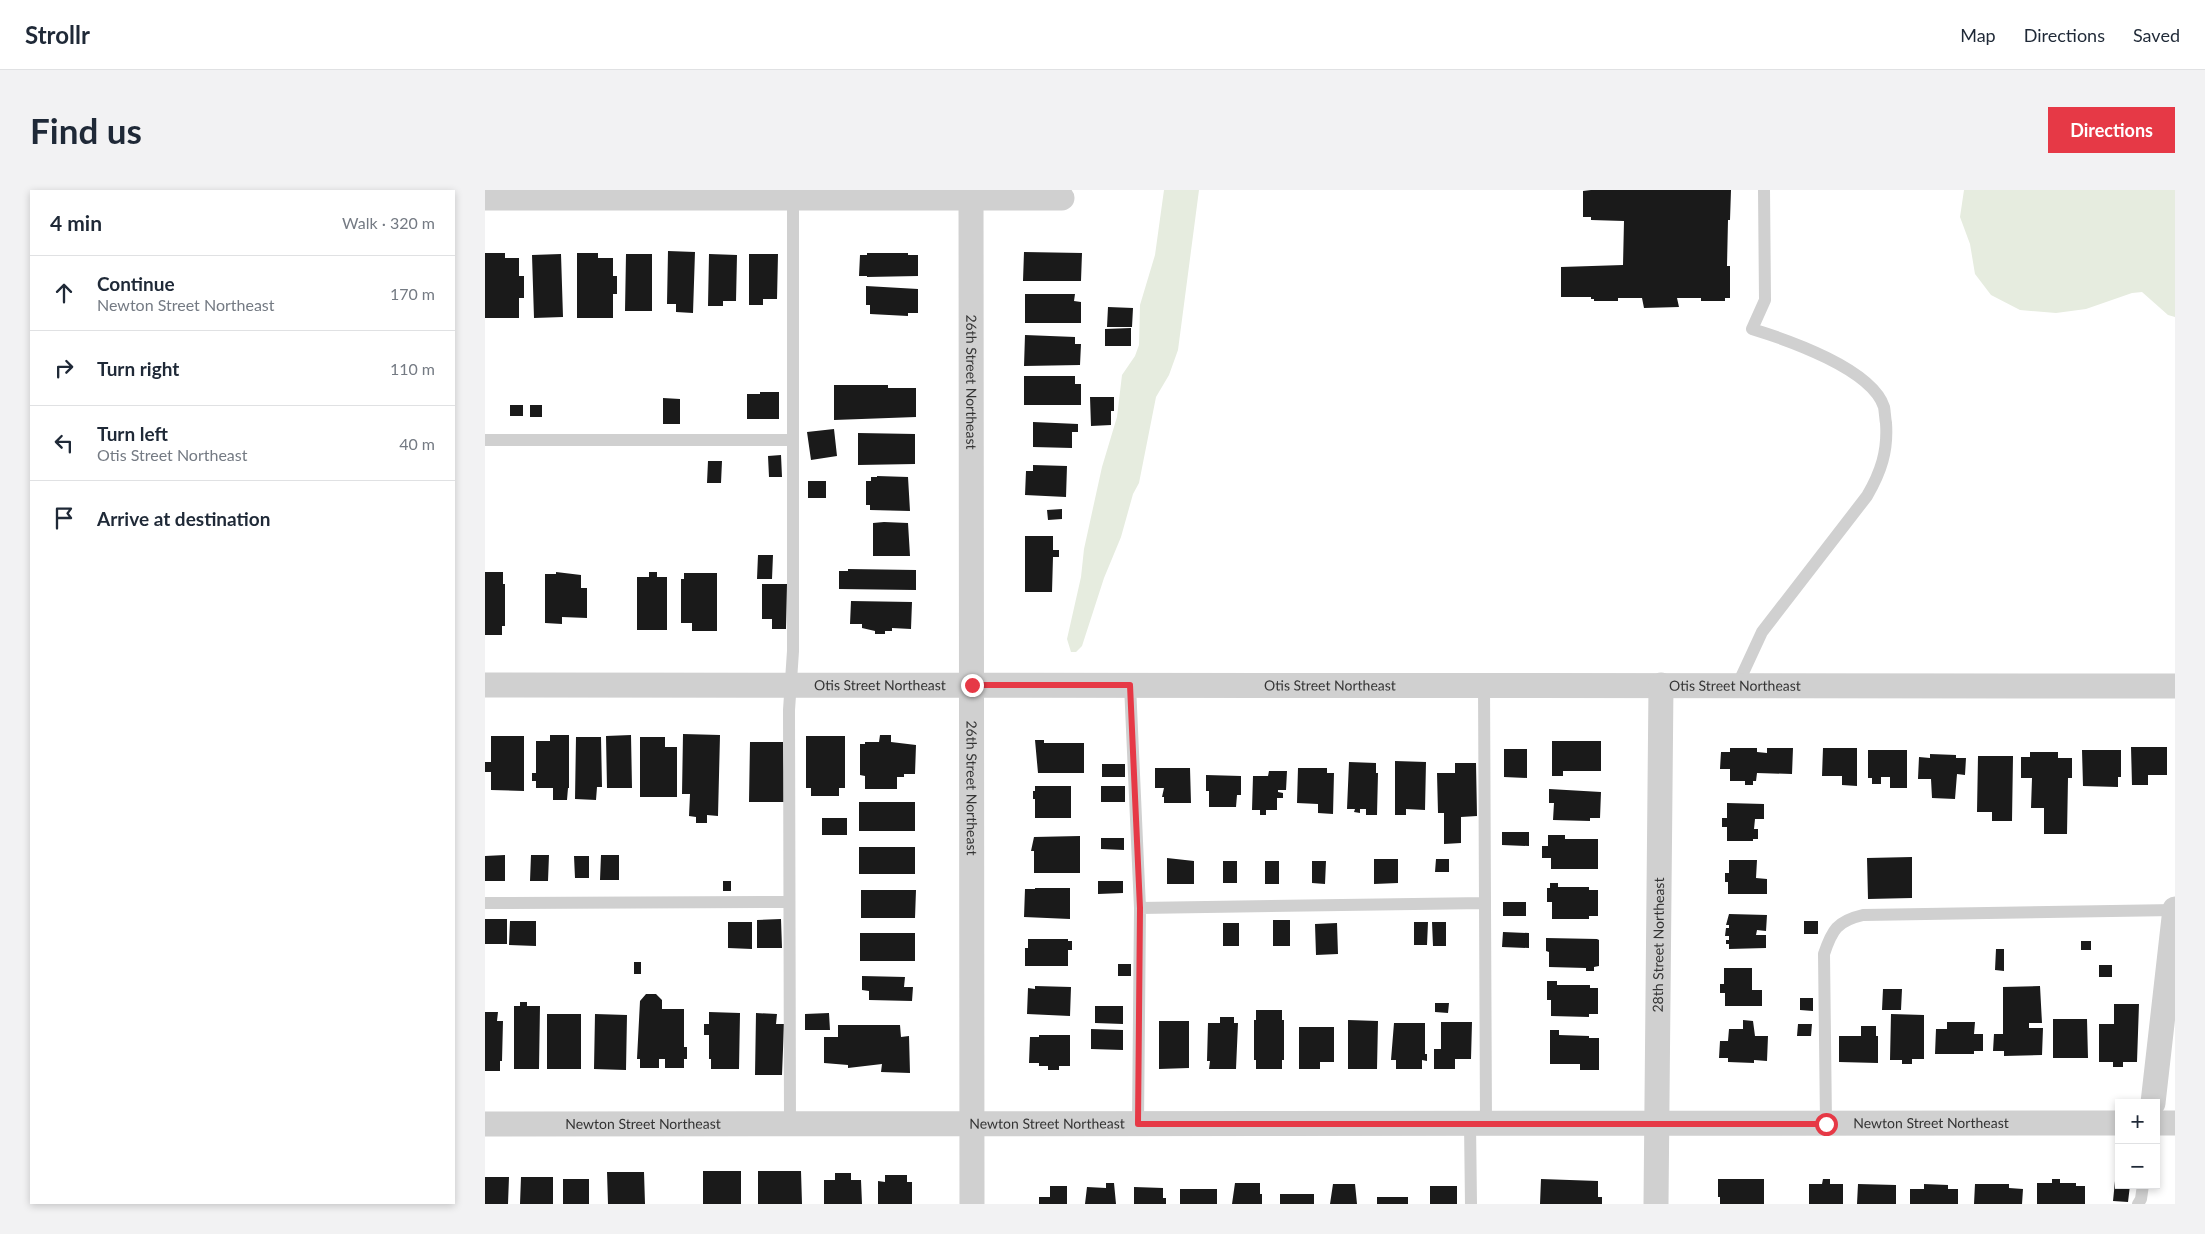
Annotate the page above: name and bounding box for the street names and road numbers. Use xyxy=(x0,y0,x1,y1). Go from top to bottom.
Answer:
street label: 26th Street Northeast xyxy=(963,314,980,450)
street label: Otis Street Northeast xyxy=(814,676,946,693)
street label: Otis Street Northeast xyxy=(1264,676,1396,694)
street label: Otis Street Northeast xyxy=(1669,677,1801,694)
street label: 26th Street Northeast xyxy=(964,720,981,856)
street label: 28th Street Northeast xyxy=(1649,877,1667,1013)
street label: Newton Street Northeast xyxy=(1853,1114,2009,1131)
street label: Newton Street Northeast xyxy=(565,1115,721,1132)
street label: Newton Street Northeast xyxy=(969,1115,1125,1132)

